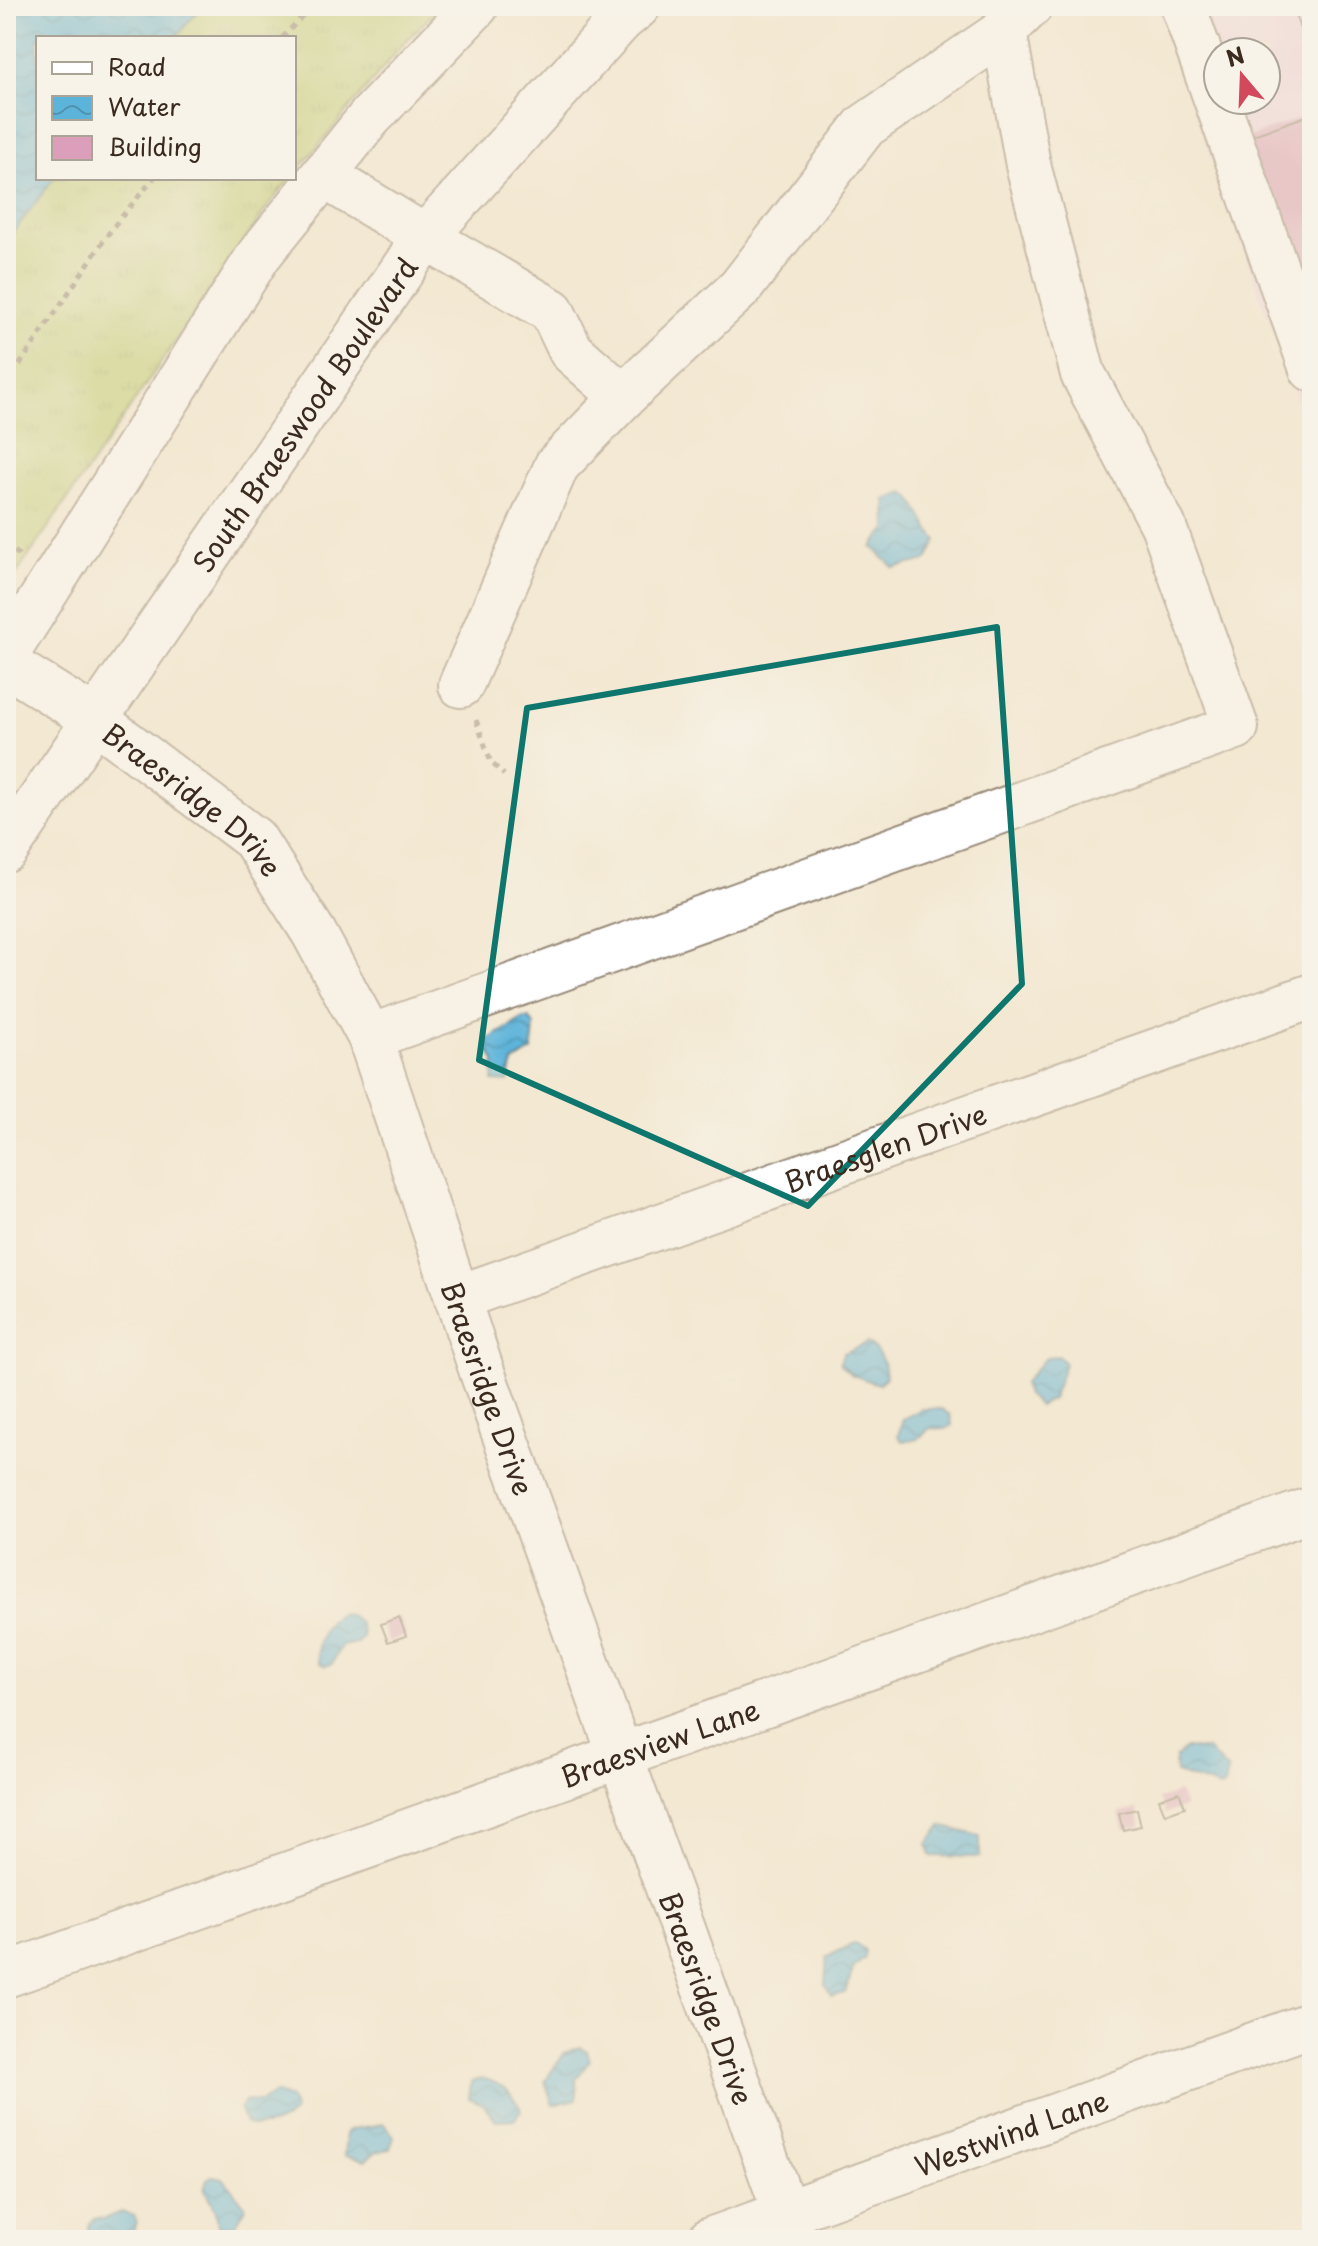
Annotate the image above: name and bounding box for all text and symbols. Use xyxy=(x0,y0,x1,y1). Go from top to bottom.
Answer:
legend xyxy=(36,36,296,180)
north arrow xyxy=(1202,36,1282,116)
text: N xyxy=(1221,37,1249,74)
text: Road xyxy=(108,48,166,84)
text: Water xyxy=(108,88,181,124)
text: Building xyxy=(108,128,202,164)
street label: South Braeswood Boulevard xyxy=(181,248,427,580)
street label: Braesridge Drive xyxy=(94,711,294,884)
street label: Braesglen Drive xyxy=(778,1091,992,1202)
street label: Braesridge Drive xyxy=(432,1275,546,1501)
street label: Braesview Lane xyxy=(554,1686,765,1797)
street label: Braesridge Drive xyxy=(649,1885,766,2110)
street label: Westwind Lane xyxy=(908,2077,1114,2186)

